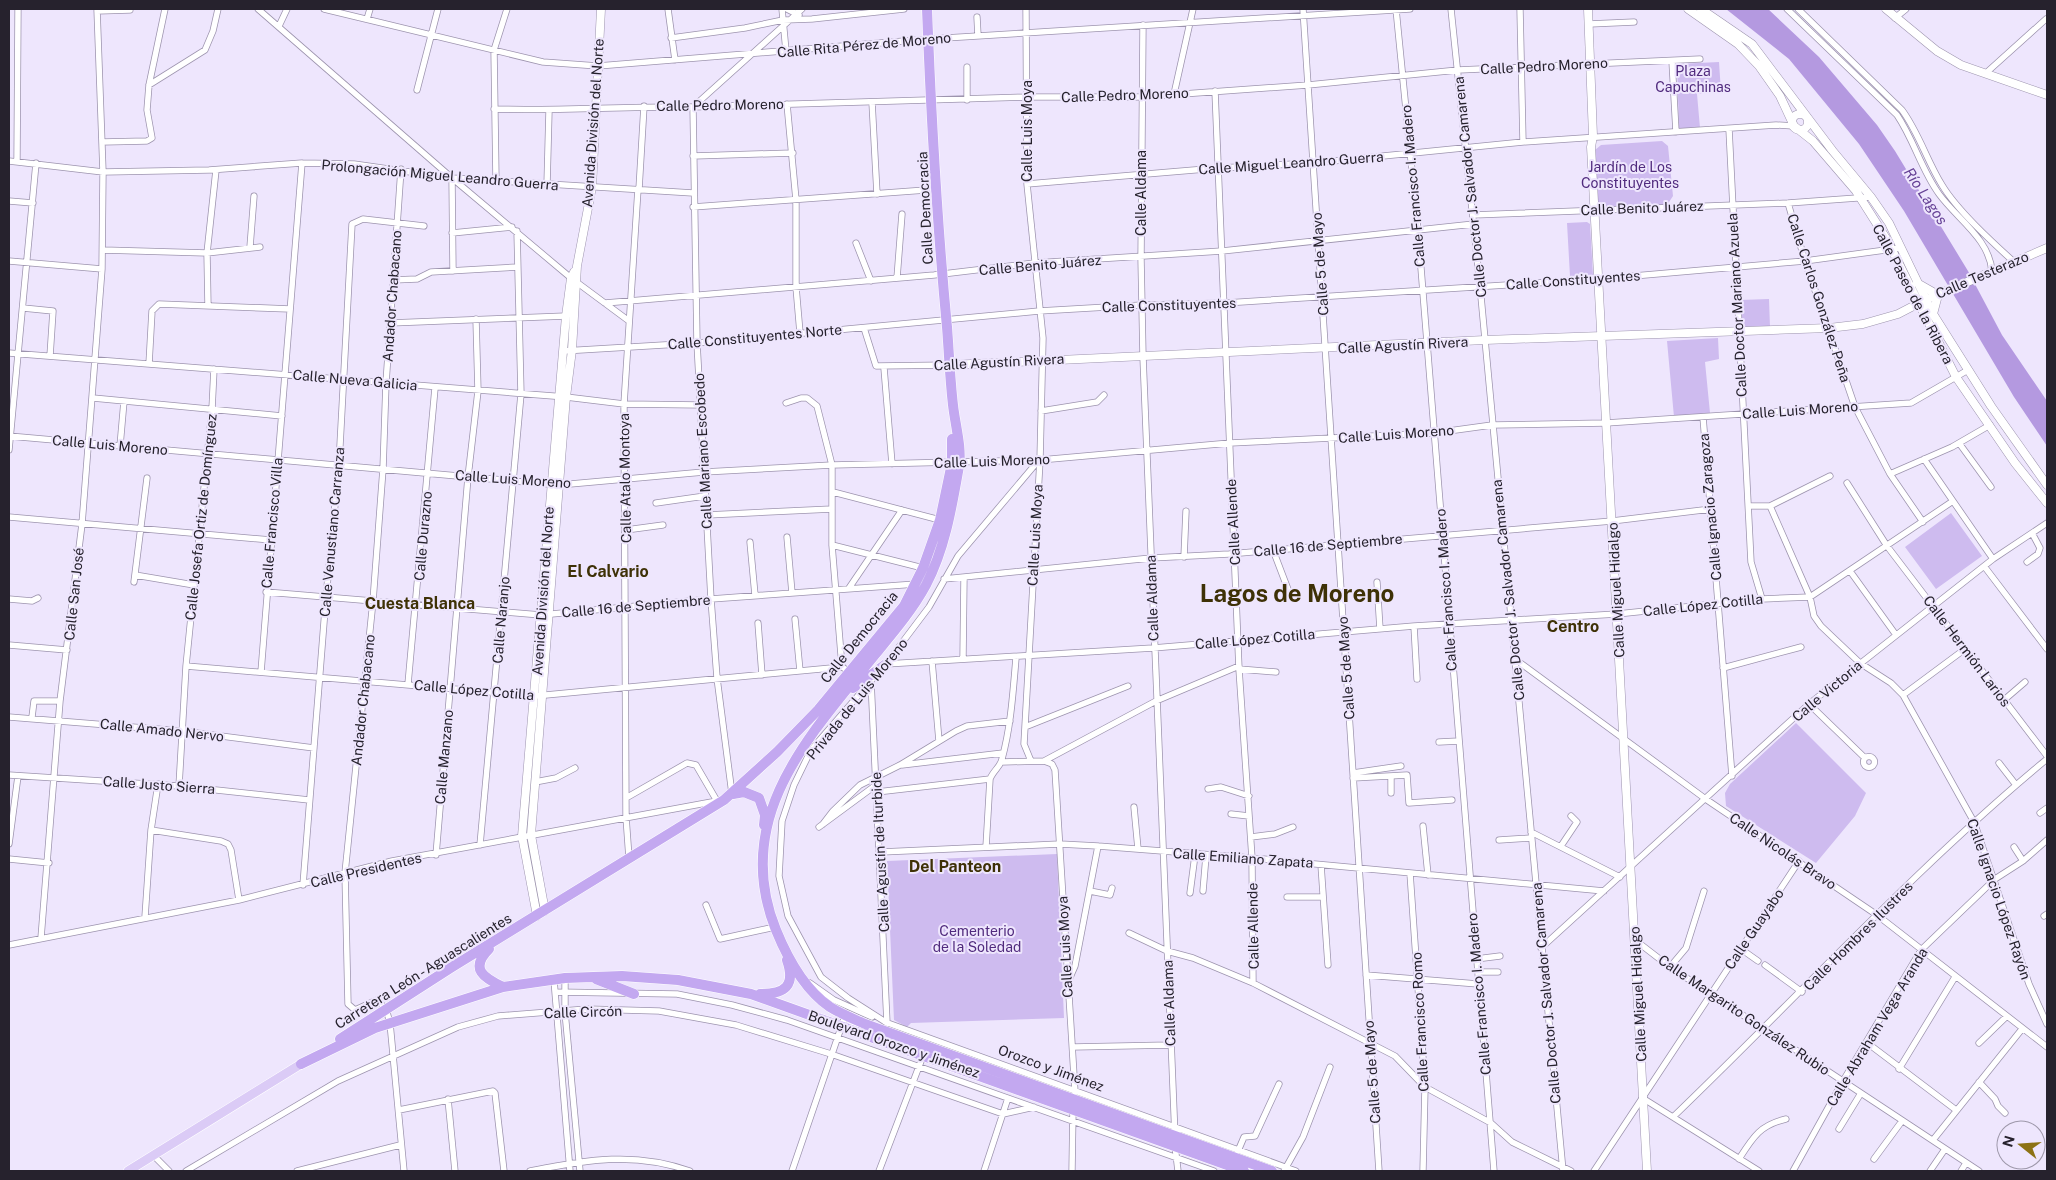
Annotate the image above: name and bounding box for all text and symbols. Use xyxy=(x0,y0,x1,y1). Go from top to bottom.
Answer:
street label: Calle Rita Pérez de Moreno xyxy=(776,29,952,61)
street label: Avenida División del Norte xyxy=(579,38,607,208)
street label: Calle Pedro Moreno xyxy=(1480,55,1608,77)
park label: Plaza Capuchinas xyxy=(1655,63,1731,95)
street label: Calle Doctor J. Salvador Camarena xyxy=(1450,76,1490,298)
street label: Calle Luis Moya xyxy=(1019,80,1035,182)
street label: Calle Pedro Moreno xyxy=(1061,85,1189,105)
street label: Calle Pedro Moreno xyxy=(656,96,784,114)
street label: Calle Francisco I. Madero xyxy=(1398,104,1428,268)
street label: Calle Miguel Leandro Guerra xyxy=(1198,149,1384,177)
street label: Calle Aldama xyxy=(1133,150,1149,236)
street label: Calle Democracia xyxy=(914,151,936,265)
street label: Prolongación Miguel Leandro Guerra xyxy=(321,157,559,193)
park label: Jardín de Los Constituyentes xyxy=(1581,159,1679,191)
water label: Río Lagos xyxy=(1901,164,1951,228)
street label: Calle Benito Juárez xyxy=(1580,198,1704,218)
street label: Calle 5 de Mayo xyxy=(1308,212,1332,316)
street label: Calle Carlos González Peña xyxy=(1784,212,1854,384)
street label: Calle Doctor Mariano Azuela xyxy=(1724,213,1750,397)
street label: Calle Paseo de la Ribera xyxy=(1869,221,1957,367)
street label: Andador Chabacano xyxy=(379,230,405,362)
street label: Calle Testerazo xyxy=(1933,248,2031,302)
street label: Calle Benito Juárez xyxy=(978,252,1102,278)
street label: Calle Constituyentes xyxy=(1505,267,1641,293)
street label: Calle Constituyentes xyxy=(1101,295,1237,315)
street label: Calle Constituyentes Norte xyxy=(667,321,843,353)
street label: Calle Agustín Rivera xyxy=(1337,334,1469,356)
street label: Calle Agustín Rivera xyxy=(933,351,1065,373)
street label: Calle Nueva Galicia xyxy=(292,367,418,393)
street label: Calle Mariano Escobedo xyxy=(691,373,715,529)
street label: Calle Luis Moreno xyxy=(1741,398,1859,422)
street label: Calle Josefa Ortiz de Domínguez xyxy=(182,413,220,621)
street label: Calle Atalo Montoya xyxy=(616,413,634,543)
street label: Calle Luis Moreno xyxy=(1337,422,1455,446)
street label: Calle Luis Moreno xyxy=(51,432,169,458)
street label: Calle Ignacio Zaragoza xyxy=(1696,433,1724,581)
street label: Calle Venustiano Carranza xyxy=(317,447,347,617)
street label: Calle Luis Moreno xyxy=(934,451,1050,471)
street label: Calle Francisco Villa xyxy=(258,457,286,589)
street label: Calle Luis Moreno xyxy=(454,467,572,491)
street label: Calle Allende xyxy=(1223,478,1243,566)
street label: Calle Doctor J. Salvador Camarena xyxy=(1488,479,1528,701)
street label: Calle Luis Moya xyxy=(1024,484,1046,586)
street label: Calle Durazno xyxy=(411,490,435,582)
street label: Avenida División del Norte xyxy=(529,506,557,676)
street label: Calle Francisco I. Madero xyxy=(1432,508,1460,672)
street label: Calle Miguel Hidalgo xyxy=(1604,522,1628,658)
street label: Calle 16 de Septiembre xyxy=(1253,531,1403,559)
street label: Calle San José xyxy=(61,547,87,641)
street label: Calle Aldama xyxy=(1143,555,1161,641)
district label: El Calvario xyxy=(567,562,649,581)
street label: Calle Naranjo xyxy=(489,576,513,664)
district label: Lagos de Moreno xyxy=(1200,579,1394,607)
street label: Calle Democracia xyxy=(817,588,901,686)
street label: Calle López Cotilla xyxy=(1642,591,1764,619)
street label: Calle 16 de Septiembre xyxy=(561,592,711,620)
street label: Calle Hermión Larios xyxy=(1920,592,2014,710)
district label: Cuesta Blanca xyxy=(365,594,475,613)
street label: Calle 5 de Mayo xyxy=(1334,616,1358,720)
district label: Centro xyxy=(1547,617,1599,636)
street label: Calle López Cotilla xyxy=(1194,626,1316,652)
street label: Andador Chabacano xyxy=(348,633,378,766)
street label: Privada de Luis Moreno xyxy=(803,635,911,763)
street label: Calle Victoria xyxy=(1789,657,1865,725)
street label: Calle López Cotilla xyxy=(413,677,535,703)
street label: Calle Manzano xyxy=(432,709,456,805)
street label: Calle Amado Nervo xyxy=(99,716,225,744)
street label: Calle Agustín de Iturbide xyxy=(868,771,892,933)
street label: Calle Justo Sierra xyxy=(102,773,216,797)
street label: Calle Nicolás Bravo xyxy=(1727,809,1839,893)
street label: Calle Ignacio López Rayón xyxy=(1964,816,2034,982)
street label: Calle Emiliano Zapata xyxy=(1172,845,1314,871)
street label: Calle Presidentes xyxy=(309,849,423,891)
district label: Del Panteon xyxy=(909,857,1001,876)
street label: Calle Hombres Ilustres xyxy=(1800,878,1916,994)
street label: Calle Doctor J. Salvador Camarena xyxy=(1528,882,1564,1104)
street label: Calle Allende xyxy=(1244,883,1262,969)
street label: Calle Guayabo xyxy=(1721,886,1787,972)
street label: Calle Luis Moya xyxy=(1054,896,1076,998)
street label: Carretera León - Aguascalientes xyxy=(332,910,514,1032)
street label: Calle Francisco I. Madero xyxy=(1464,912,1494,1076)
park label: Cementerio de la Soledad xyxy=(933,923,1021,955)
street label: Calle Miguel Hidalgo xyxy=(1626,926,1650,1062)
street label: Calle Abraham Vega Aranda xyxy=(1823,945,1931,1109)
street label: Calle Francisco Romo xyxy=(1408,952,1432,1092)
street label: Calle Margarito González Rubio xyxy=(1655,952,1833,1079)
street label: Calle Aldama xyxy=(1160,960,1178,1046)
street label: Calle Circón xyxy=(543,1003,623,1021)
street label: Boulevard Orozco y Jiménez xyxy=(806,1007,982,1081)
street label: Calle 5 de Mayo xyxy=(1360,1020,1384,1124)
street label: Orozco y Jiménez xyxy=(996,1041,1106,1095)
north arrow xyxy=(1996,1120,2046,1170)
text: N xyxy=(1999,1134,2018,1149)

